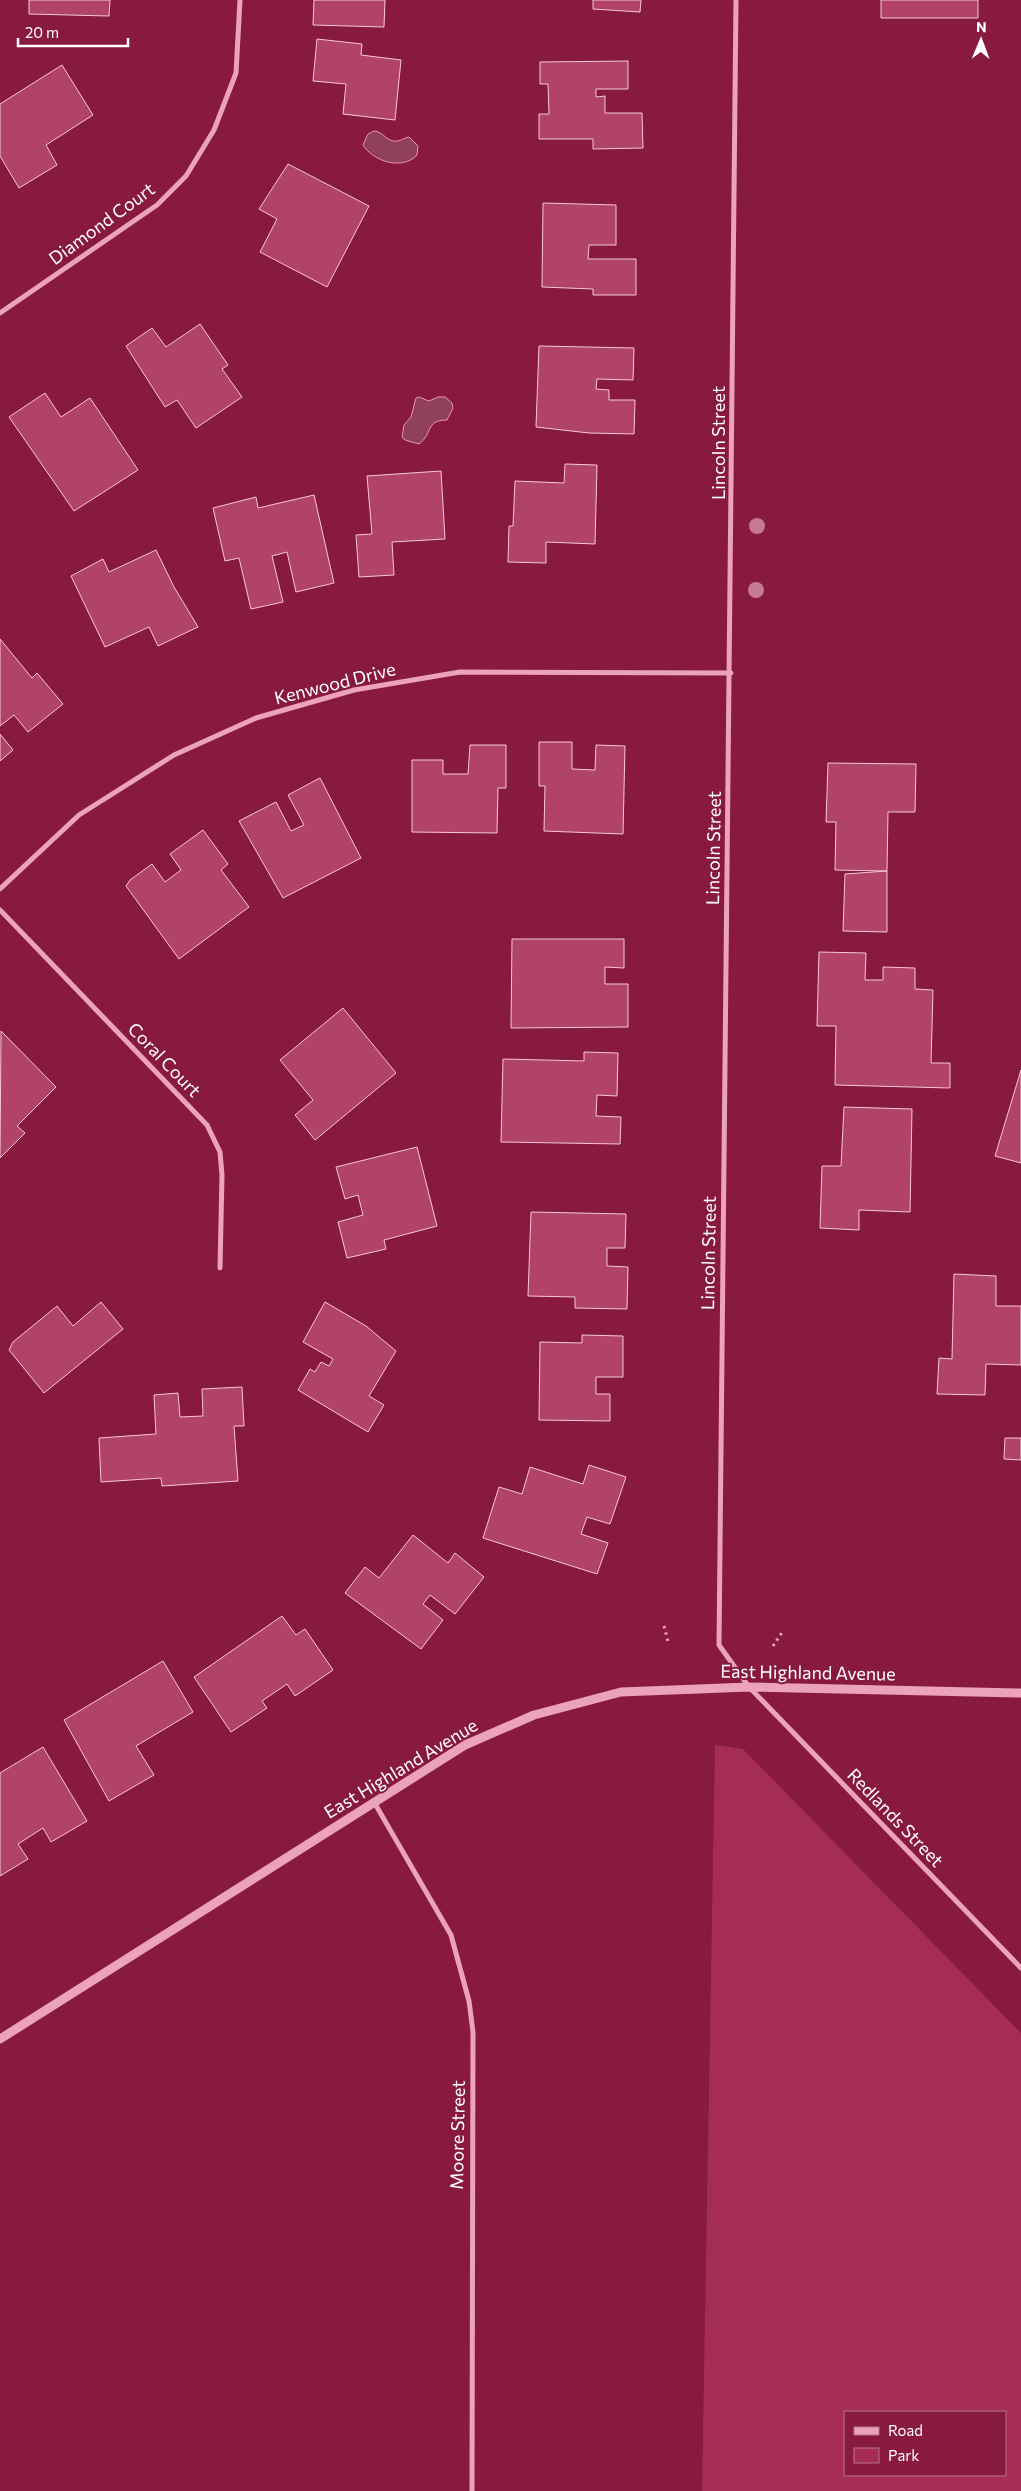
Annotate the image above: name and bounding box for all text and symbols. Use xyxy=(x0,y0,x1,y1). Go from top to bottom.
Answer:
scale bar xyxy=(18,15,128,47)
north arrow xyxy=(956,15,1006,65)
text: N xyxy=(976,18,987,35)
text: 20 m xyxy=(25,23,59,41)
street label: Diamond Court xyxy=(44,177,159,269)
street label: Lincoln Street xyxy=(707,386,729,500)
street label: Kenwood Drive xyxy=(272,657,398,709)
street label: Lincoln Street xyxy=(701,791,725,905)
street label: Coral Court xyxy=(124,1017,206,1101)
street label: Lincoln Street xyxy=(696,1196,720,1310)
street label: East Highland Avenue xyxy=(720,1659,896,1685)
street label: East Highland Avenue xyxy=(320,1714,481,1823)
street label: Redlands Street xyxy=(843,1763,948,1871)
street label: Moore Street xyxy=(445,2080,469,2190)
legend xyxy=(844,2411,1006,2476)
text: Road xyxy=(888,2421,923,2439)
text: Park xyxy=(888,2446,919,2464)

